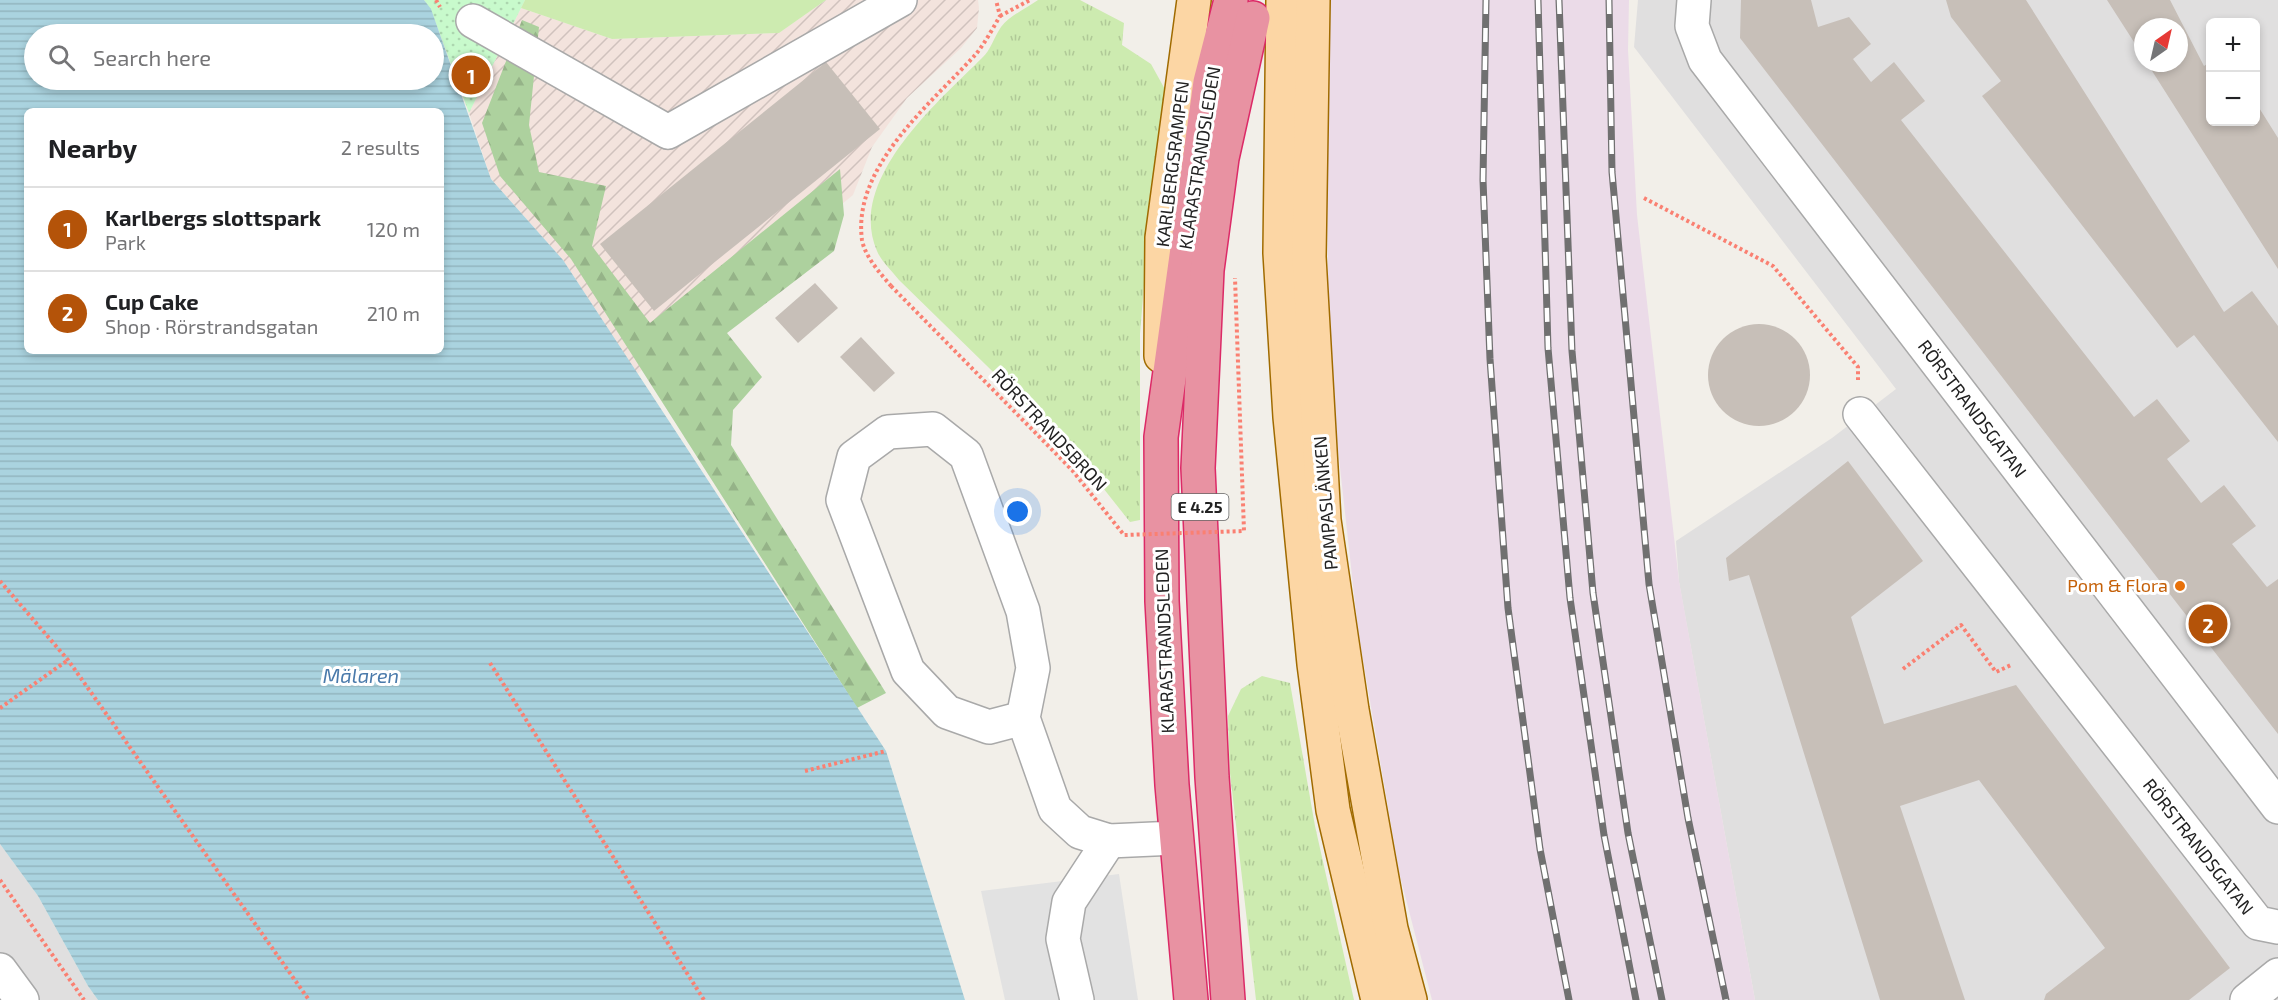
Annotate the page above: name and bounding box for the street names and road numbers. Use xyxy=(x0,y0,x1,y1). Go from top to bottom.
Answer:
street label: KLARASTRANDSLEDEN xyxy=(1174,65,1224,251)
street label: KARLBERGSRAMPEN xyxy=(1151,79,1193,248)
street label: RÖRSTRANDSGATAN xyxy=(1914,335,2032,482)
street label: RÖRSTRANDSBRON xyxy=(988,364,1112,495)
street label: PAMPASLÄNKEN xyxy=(1308,435,1342,571)
road number: E 4.25 xyxy=(1172,494,1228,520)
street label: KLARASTRANDSLEDEN xyxy=(1150,548,1178,734)
street label: RÖRSTRANDSGATAN xyxy=(2139,774,2259,919)

